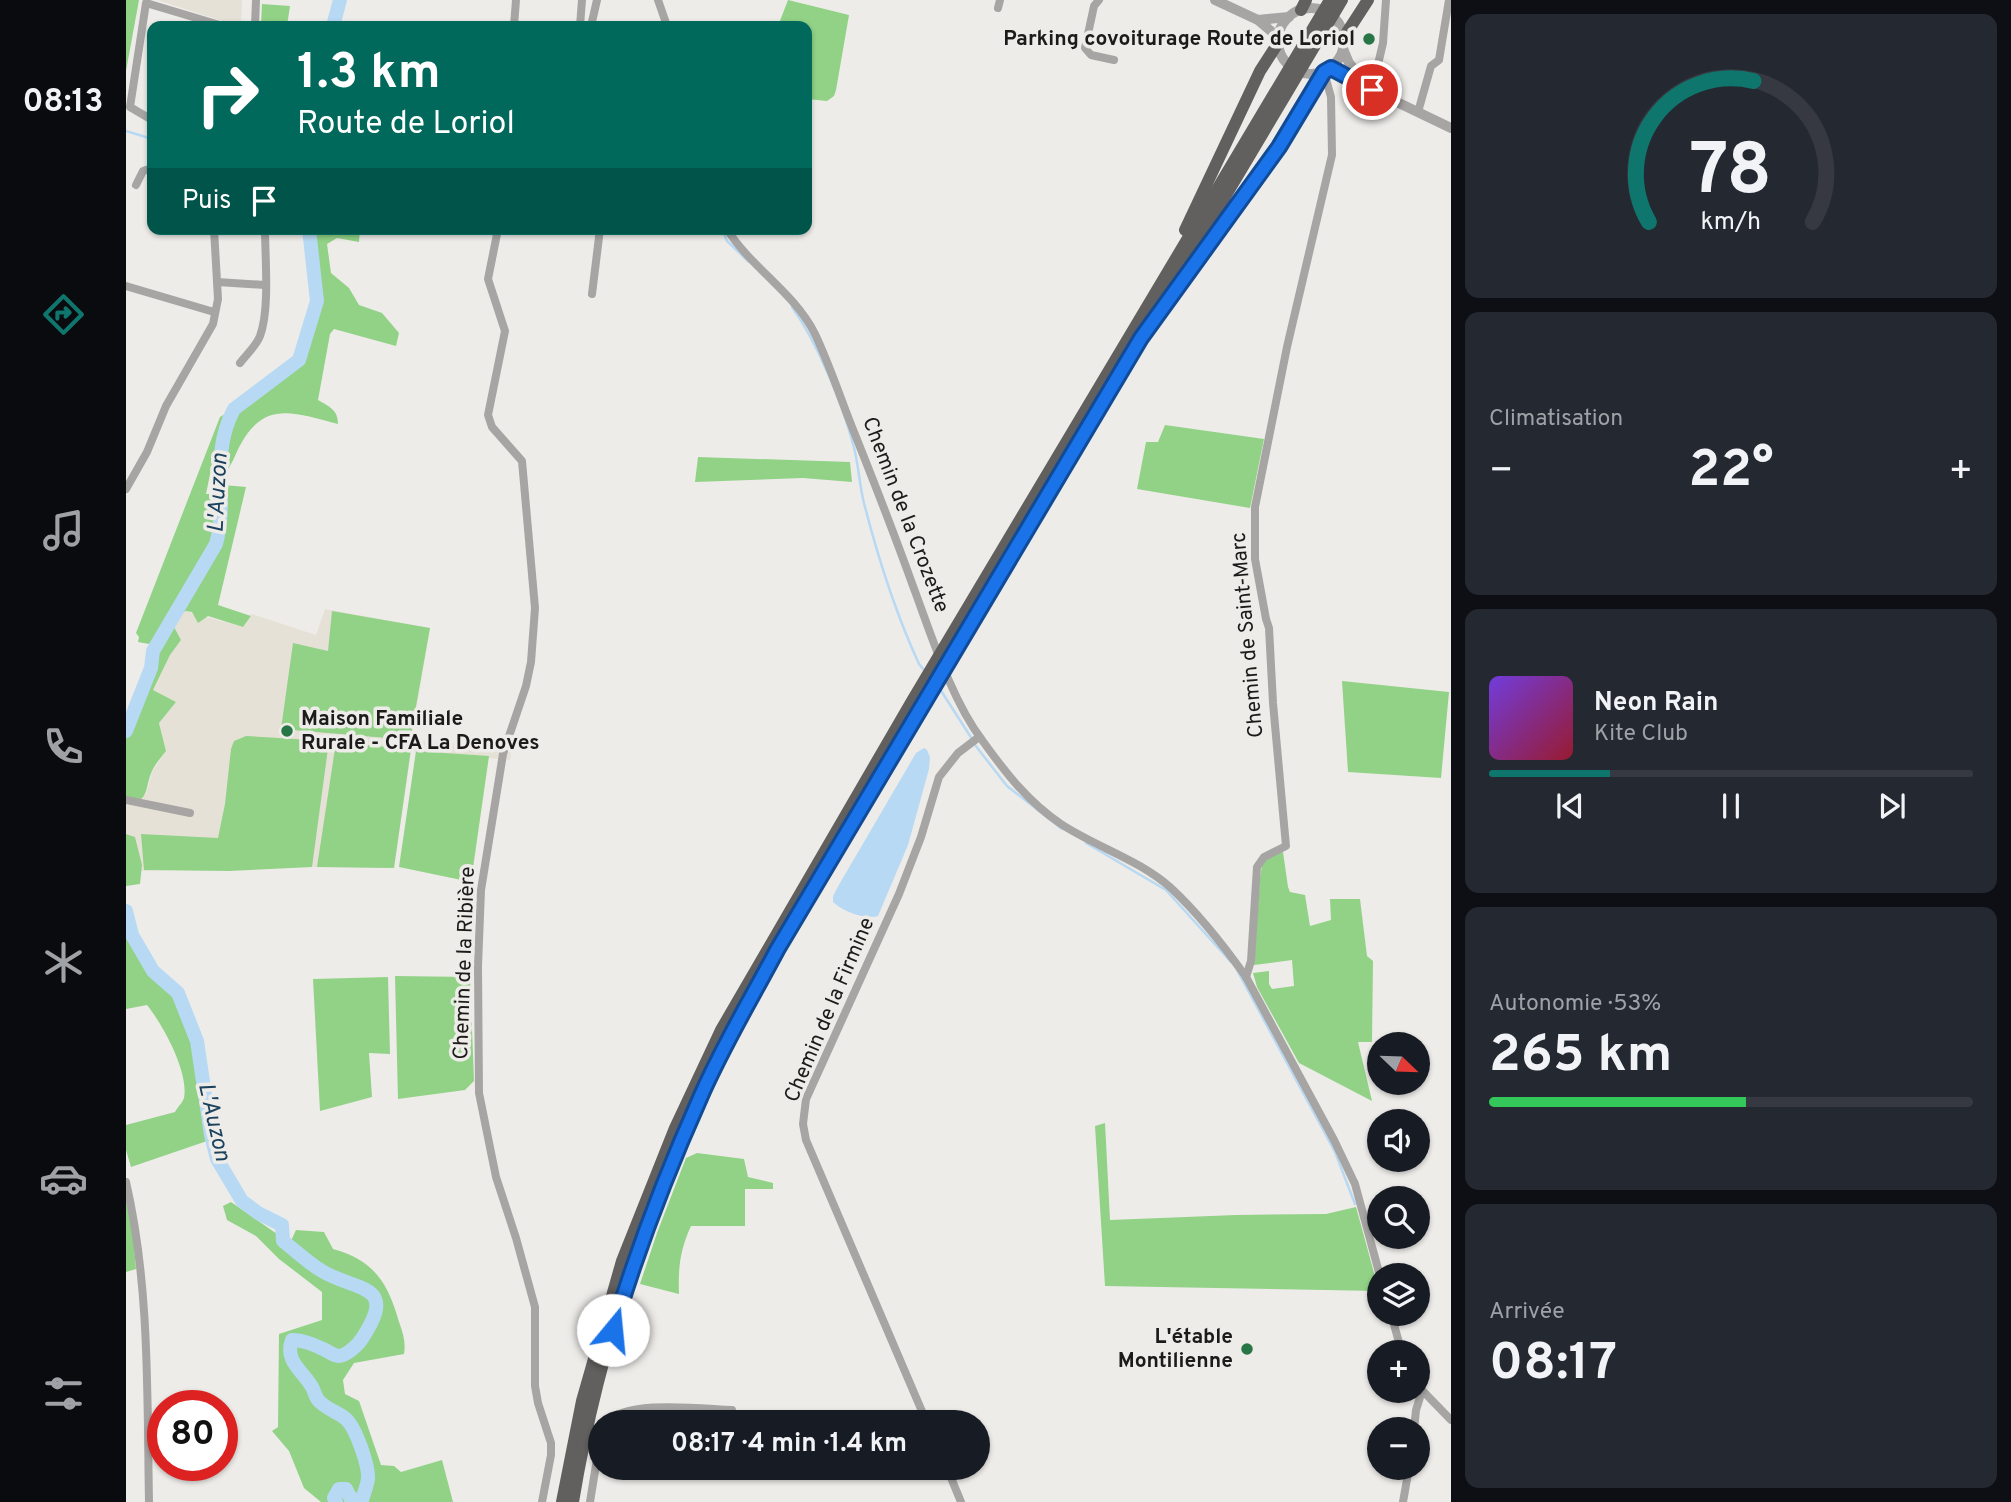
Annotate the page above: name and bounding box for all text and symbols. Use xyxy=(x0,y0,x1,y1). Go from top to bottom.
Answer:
place label: Parking covoiturage Route de Loriol xyxy=(1003,26,1355,53)
marker: Parking covoiturage Route de Loriol xyxy=(1361,31,1377,47)
text: 1.3 km xyxy=(297,44,441,106)
icon: right xyxy=(182,49,273,140)
pin xyxy=(1342,60,1402,120)
icon: arrive xyxy=(1353,71,1391,109)
text: 08:13 xyxy=(23,83,103,123)
text: Route de Loriol xyxy=(297,105,515,145)
text: 78 xyxy=(1690,128,1772,220)
icon: arrive xyxy=(245,182,283,220)
text: Puis xyxy=(182,185,231,218)
text: km/h xyxy=(1701,207,1761,239)
icon: directions xyxy=(39,290,88,339)
text: Climatisation xyxy=(1489,405,1623,434)
street label: Chemin de la Crozette xyxy=(855,413,955,617)
text: 22° xyxy=(1688,439,1774,505)
text: − xyxy=(1489,448,1514,497)
text: + xyxy=(1948,448,1973,497)
water label: L'Auzon xyxy=(202,452,236,534)
icon: music xyxy=(39,506,88,555)
street label: Chemin de Saint-Marc xyxy=(1226,531,1270,739)
text: Neon Rain xyxy=(1594,687,1719,720)
place label: Maison Familiale Rurale - CFA La Denoves xyxy=(301,706,540,757)
text: Kite Club xyxy=(1594,720,1688,749)
icon: phone xyxy=(39,722,88,771)
marker: Maison Familiale Rurale - CFA La Denoves xyxy=(279,723,295,739)
icon: previous xyxy=(1551,787,1589,825)
icon: pause xyxy=(1712,787,1750,825)
icon: next xyxy=(1873,787,1911,825)
street label: Chemin de la Ribière xyxy=(448,866,482,1060)
street label: Chemin de la Firmine xyxy=(779,913,881,1107)
icon: climate xyxy=(39,938,88,987)
text: Autonomie · 53% xyxy=(1489,990,1661,1019)
text: 265 km xyxy=(1489,1024,1672,1090)
north arrow xyxy=(1367,1032,1430,1096)
map controls xyxy=(1367,1032,1430,1480)
water label: L'Auzon xyxy=(190,1080,236,1165)
button: sound xyxy=(1367,1109,1430,1172)
icon: car xyxy=(39,1154,88,1203)
button: search xyxy=(1367,1186,1430,1249)
button: layers xyxy=(1367,1263,1430,1326)
position arrow xyxy=(576,1293,650,1367)
text: Arrivée xyxy=(1489,1298,1565,1327)
place label: L'étable Montilienne xyxy=(1118,1324,1233,1375)
text: 08:17 xyxy=(1489,1332,1617,1398)
button: + xyxy=(1367,1340,1430,1403)
marker: L'étable Montilienne xyxy=(1239,1341,1255,1357)
icon: filters xyxy=(39,1369,88,1418)
speed limit sign: 80 xyxy=(147,1390,238,1481)
button: − xyxy=(1367,1417,1430,1480)
text: 08:17 · 4 min · 1.4 km xyxy=(671,1428,907,1461)

